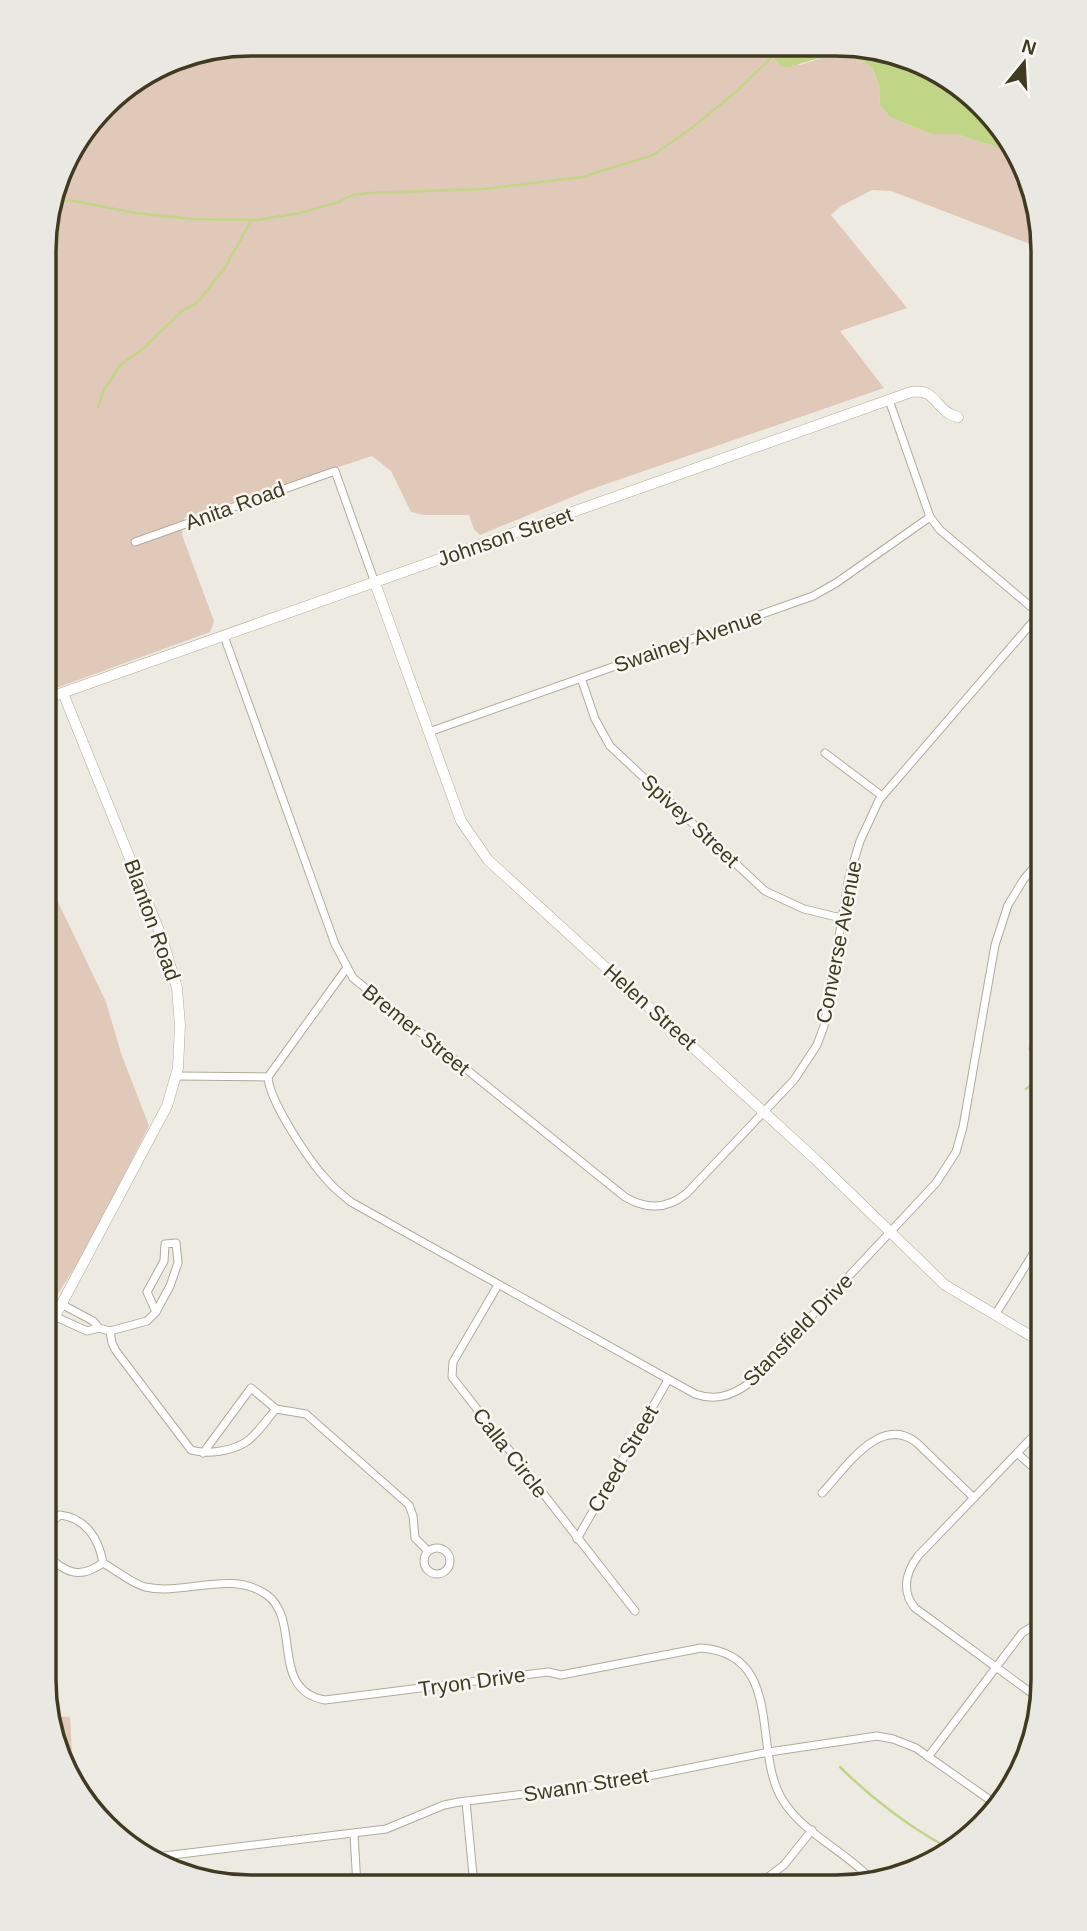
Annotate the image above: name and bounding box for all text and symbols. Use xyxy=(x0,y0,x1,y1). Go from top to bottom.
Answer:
north arrow xyxy=(989,28,1059,98)
text: N xyxy=(1019,35,1039,59)
street label: Anita Road xyxy=(182,477,288,534)
street label: Johnson Street xyxy=(434,503,576,570)
street label: Swainey Avenue xyxy=(611,604,765,677)
street label: Spivey Street xyxy=(637,770,744,872)
street label: Blanton Road xyxy=(120,856,185,984)
street label: Converse Avenue xyxy=(811,859,866,1025)
street label: Helen Street xyxy=(599,959,702,1054)
street label: Bremer Street xyxy=(358,980,474,1080)
street label: Stansfield Drive xyxy=(738,1269,857,1391)
street label: Creed Street xyxy=(583,1401,662,1516)
street label: Calla Circle xyxy=(468,1403,553,1502)
street label: Tryon Drive xyxy=(417,1663,527,1700)
street label: Swann Street xyxy=(522,1763,650,1806)

